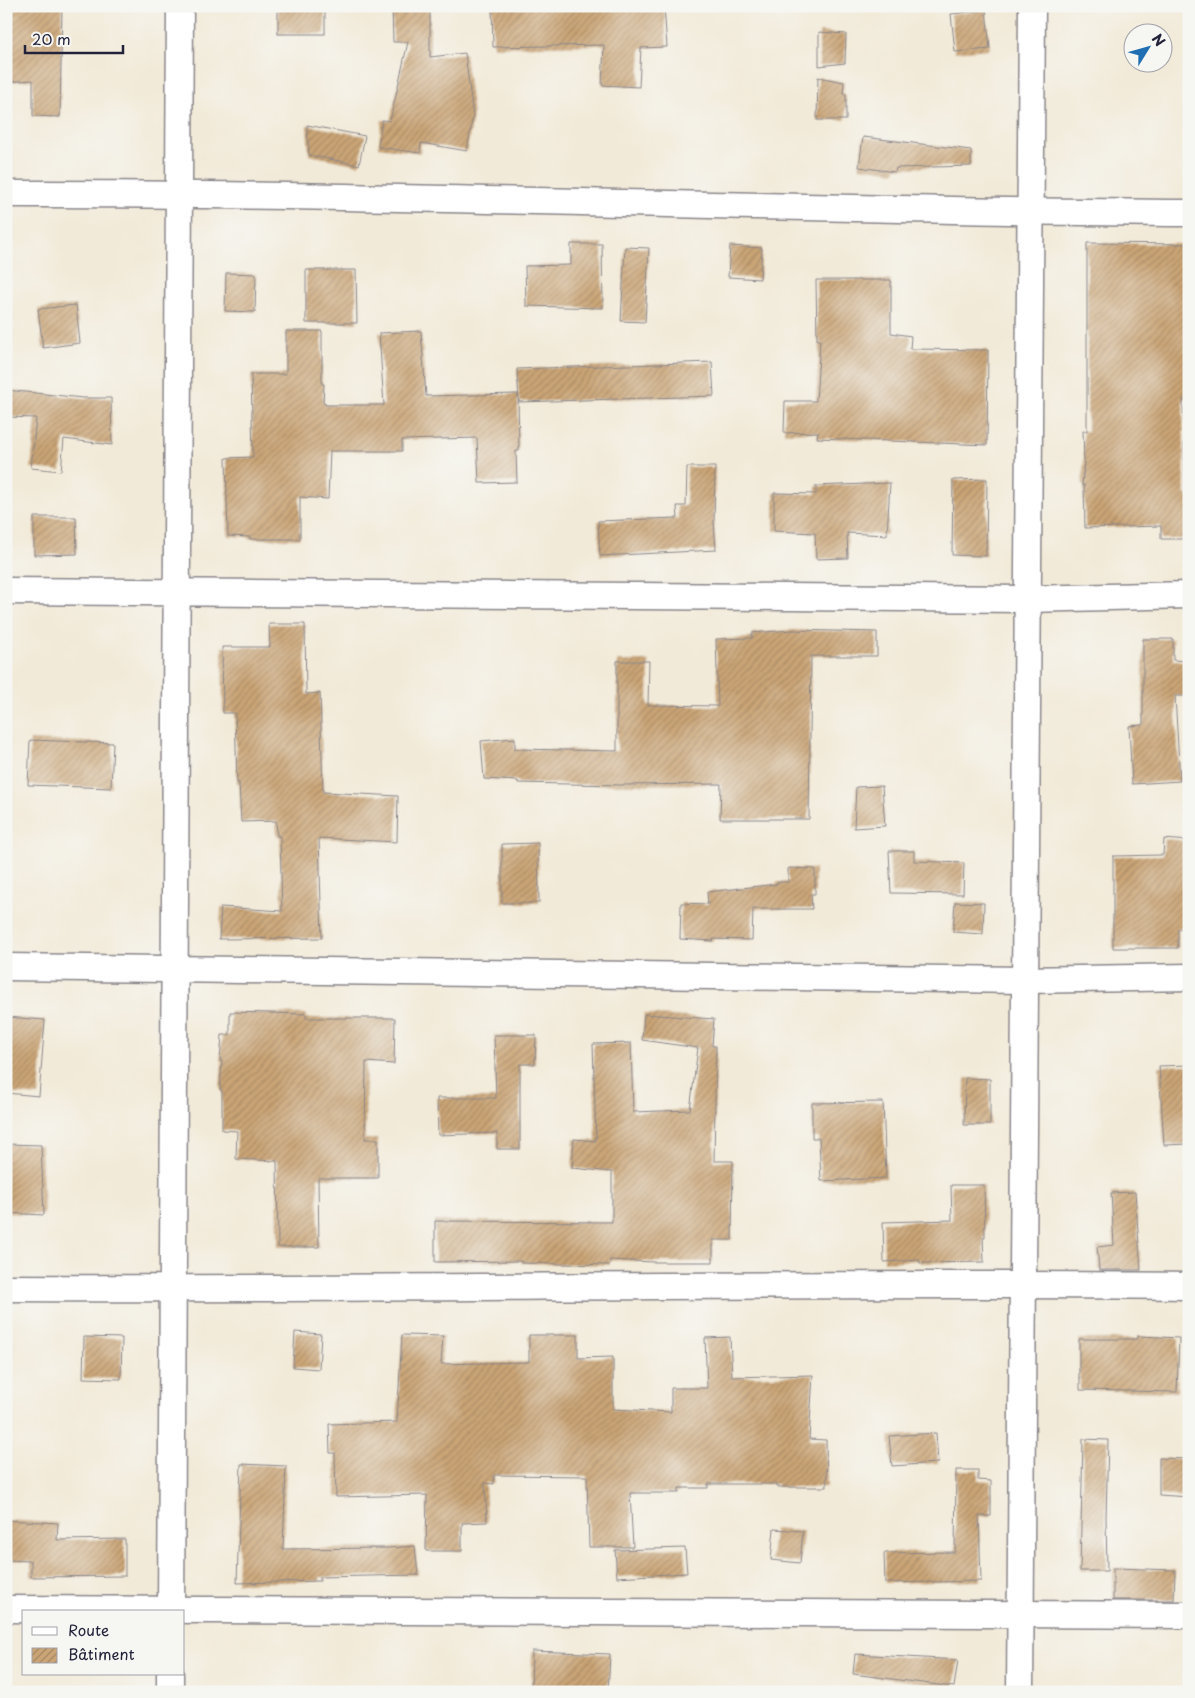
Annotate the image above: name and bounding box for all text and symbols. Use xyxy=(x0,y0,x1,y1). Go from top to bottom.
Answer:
scale bar xyxy=(25,22,122,54)
north arrow xyxy=(1122,22,1172,72)
text: 20 m xyxy=(32,27,71,50)
text: N xyxy=(1147,29,1171,51)
legend xyxy=(22,1610,185,1676)
text: Route xyxy=(68,1618,109,1641)
text: Bâtiment xyxy=(68,1642,135,1665)

